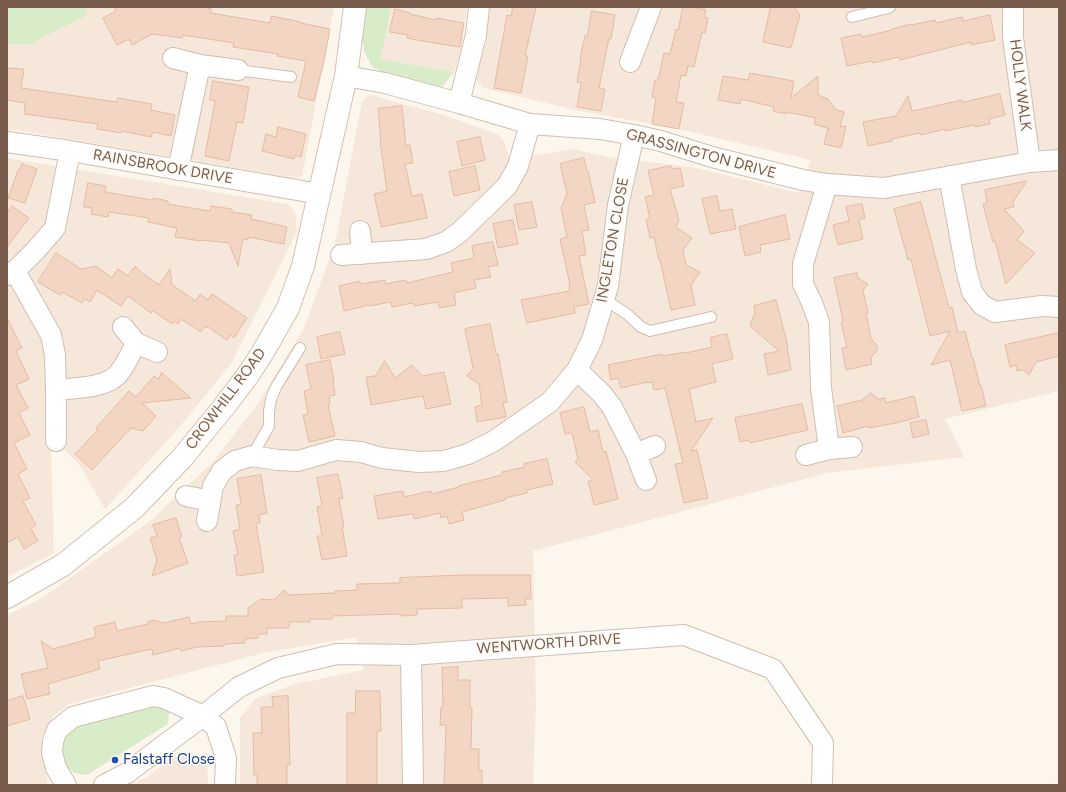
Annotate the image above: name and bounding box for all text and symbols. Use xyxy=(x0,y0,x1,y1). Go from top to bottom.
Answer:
street label: HOLLY WALK xyxy=(1005,38,1035,132)
street label: GRASSINGTON DRIVE xyxy=(624,125,778,183)
street label: RAINSBROOK DRIVE xyxy=(91,146,235,188)
street label: INGLETON CLOSE xyxy=(593,176,633,304)
street label: CROWHILL ROAD xyxy=(182,345,270,453)
street label: WENTWORTH DRIVE xyxy=(476,630,622,658)
place label: Falstaff Close xyxy=(123,751,215,769)
marker: Falstaff Close xyxy=(110,755,120,765)

